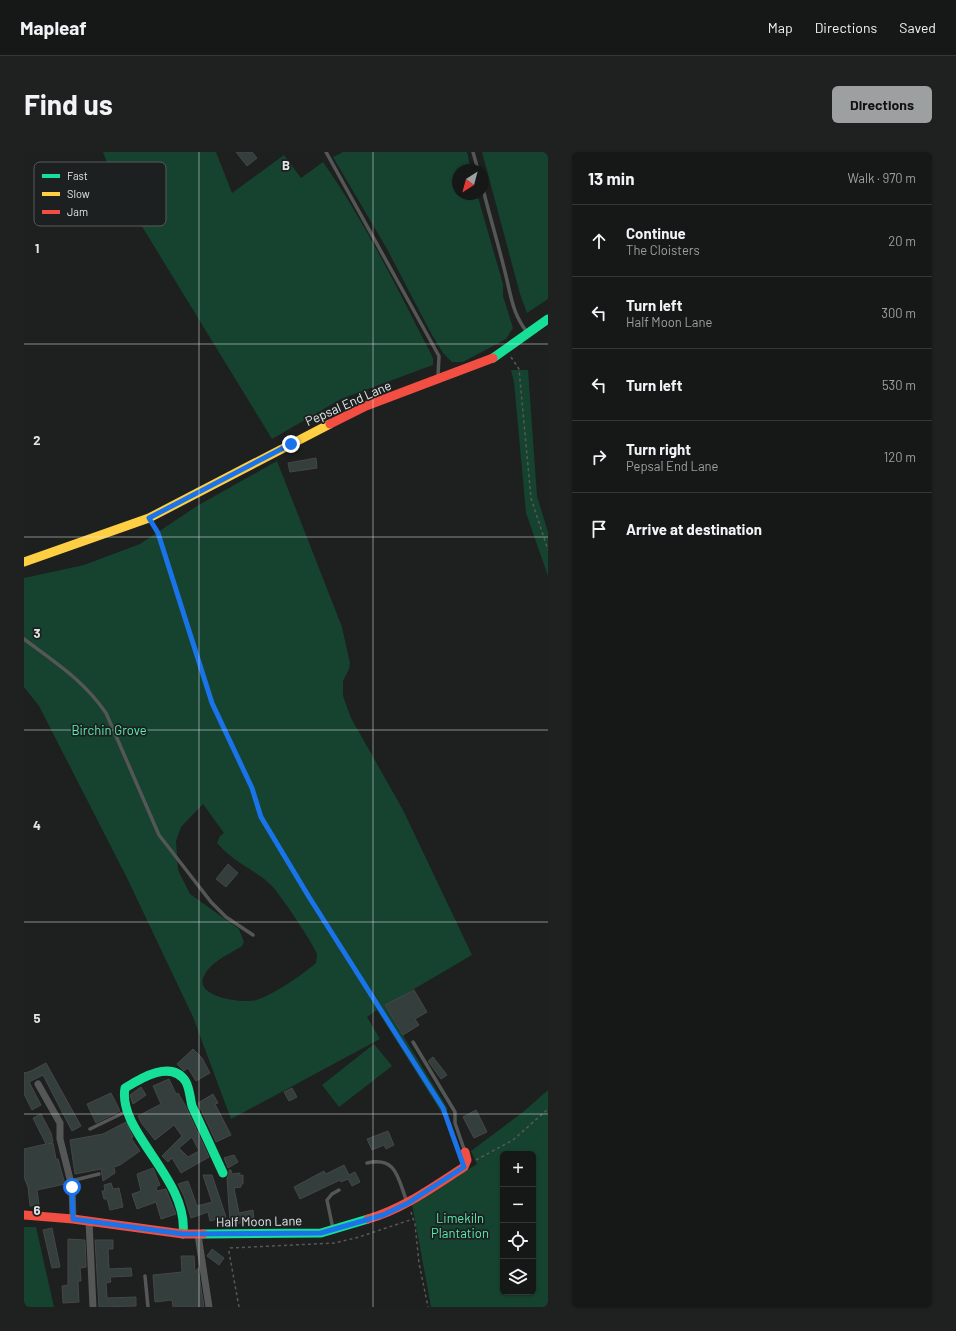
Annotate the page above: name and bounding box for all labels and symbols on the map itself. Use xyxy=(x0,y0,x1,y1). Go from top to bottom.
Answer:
text: B xyxy=(282,157,290,173)
legend xyxy=(34,162,166,226)
north arrow xyxy=(452,164,488,200)
text: Fast xyxy=(67,169,88,182)
text: Slow xyxy=(67,187,90,200)
text: Jam xyxy=(67,205,88,218)
text: 1 xyxy=(35,240,39,256)
street label: Pepsal End Lane xyxy=(303,377,394,429)
text: 2 xyxy=(33,432,41,448)
route end xyxy=(282,435,300,453)
text: 3 xyxy=(33,625,41,641)
park label: Birchin Grove xyxy=(71,722,147,738)
text: 4 xyxy=(33,817,41,833)
text: 5 xyxy=(33,1010,41,1026)
route start xyxy=(63,1178,81,1196)
text: 6 xyxy=(34,1202,41,1218)
park label: Limekiln Plantation xyxy=(431,1210,489,1241)
street label: Half Moon Lane xyxy=(216,1212,302,1230)

